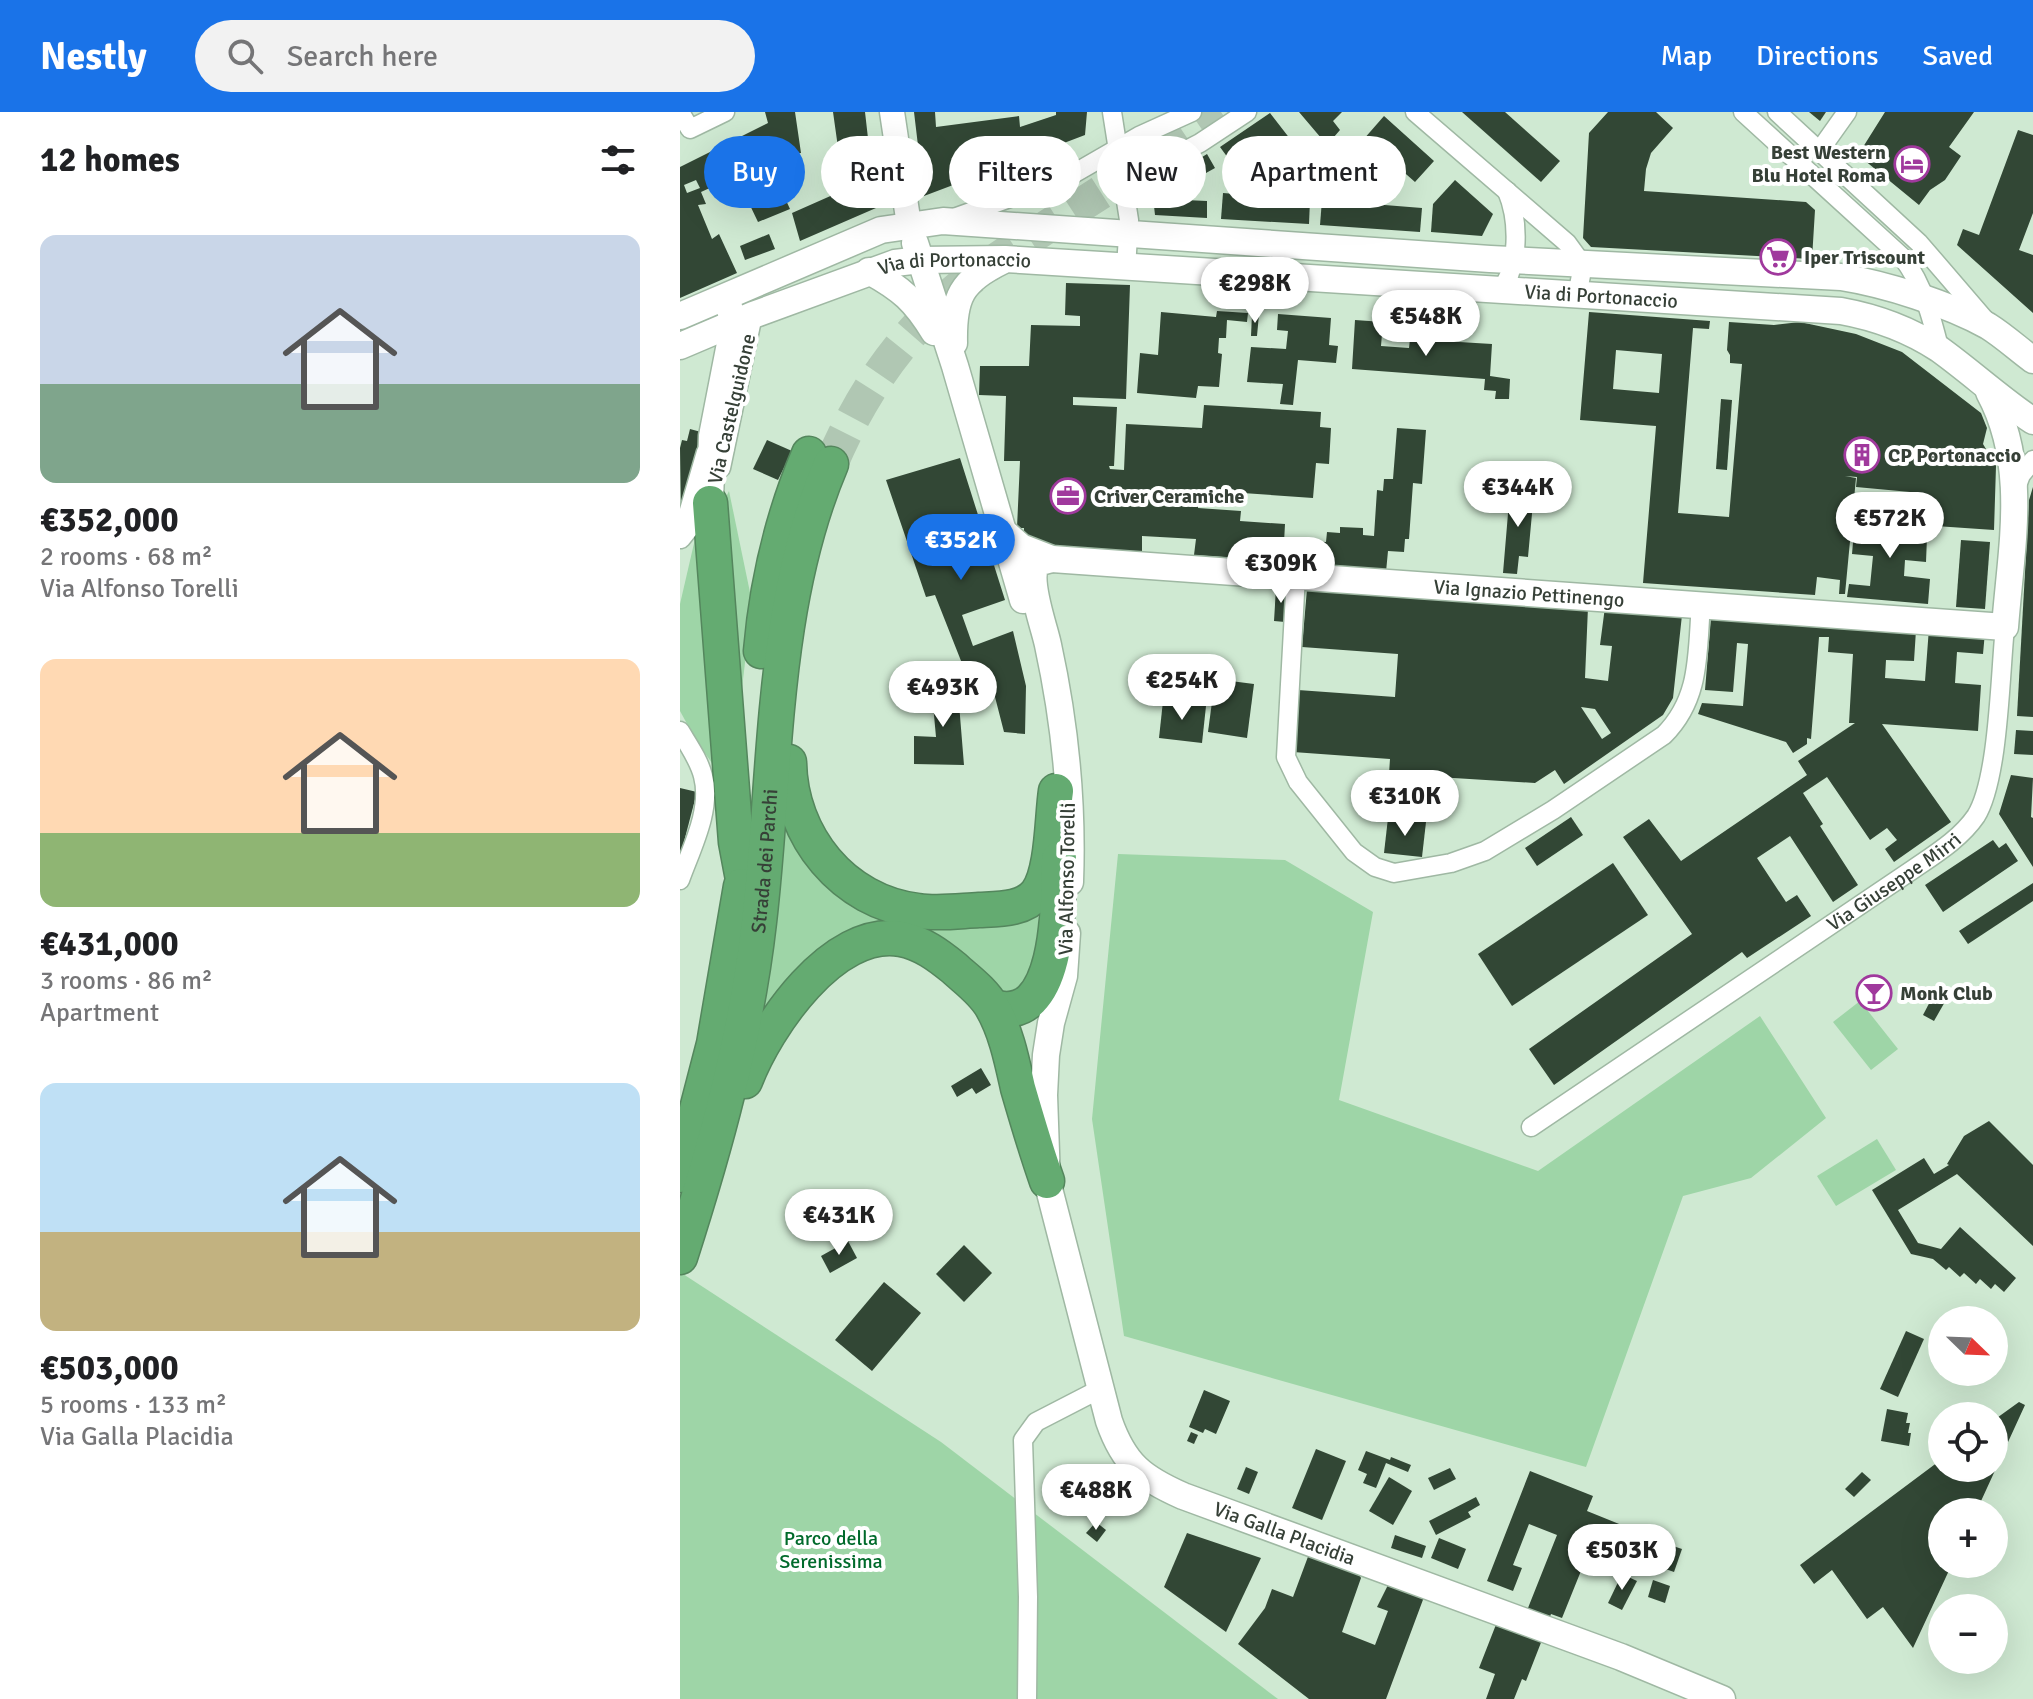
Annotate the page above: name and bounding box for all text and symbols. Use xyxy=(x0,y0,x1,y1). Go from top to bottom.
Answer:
search box xyxy=(195,20,755,92)
text: Nestly xyxy=(40,33,147,80)
icon: search xyxy=(223,34,267,78)
text: Search here xyxy=(287,38,438,75)
text: Map xyxy=(1660,39,1712,73)
text: Directions xyxy=(1756,39,1878,73)
text: Saved xyxy=(1922,39,1993,73)
chip: Buy xyxy=(704,136,805,208)
chip: Rent xyxy=(821,136,933,208)
chip: Filters xyxy=(949,136,1081,208)
chip: New xyxy=(1097,136,1206,208)
chip: Apartment xyxy=(1222,136,1406,208)
icon: filters xyxy=(596,138,640,182)
text: 12 homes xyxy=(40,139,180,181)
place label: Best Western Blu Hotel Roma xyxy=(1751,140,1886,188)
hotel icon: Best Western Blu Hotel Roma xyxy=(1893,145,1931,183)
supermarket icon: Iper Triscount xyxy=(1759,238,1797,276)
place label: Iper Triscount xyxy=(1804,245,1925,270)
street label: Via di Portonaccio xyxy=(874,246,1032,281)
pin: €298K xyxy=(1199,257,1311,325)
text: €298K xyxy=(1219,267,1291,299)
street label: Via di Portonaccio xyxy=(1524,279,1679,313)
icon: home xyxy=(268,287,412,431)
pin: €548K xyxy=(1370,290,1482,358)
text: €548K xyxy=(1390,300,1462,332)
street label: Via Castelguidone xyxy=(703,331,761,487)
building icon: CP Portonaccio xyxy=(1843,436,1881,474)
place label: CP Portonaccio xyxy=(1888,443,2021,468)
pin: €344K xyxy=(1462,461,1574,529)
text: €344K xyxy=(1482,471,1554,503)
office icon: Criver Ceramiche xyxy=(1049,477,1087,515)
place label: Criver Ceramiche xyxy=(1094,484,1245,509)
pin: €572K xyxy=(1834,492,1946,560)
text: €352,000 xyxy=(40,499,179,541)
text: €572K xyxy=(1854,502,1926,534)
pin: €352K xyxy=(905,514,1017,582)
text: €352K xyxy=(925,524,997,556)
pin: €309K xyxy=(1225,537,1337,605)
text: 2 rooms · 68 m² xyxy=(40,541,213,573)
text: €309K xyxy=(1245,547,1317,579)
text: Via Alfonso Torelli xyxy=(40,573,239,605)
street label: Via Ignazio Pettinengo xyxy=(1433,574,1625,612)
pin: €254K xyxy=(1126,654,1238,722)
pin: €493K xyxy=(887,661,999,729)
text: €254K xyxy=(1146,664,1218,696)
text: €493K xyxy=(907,671,979,703)
icon: home xyxy=(268,711,412,855)
pin: €310K xyxy=(1349,770,1461,838)
text: €310K xyxy=(1369,780,1441,812)
street label: Strada dei Parchi xyxy=(745,788,783,935)
street label: Via Alfonso Torelli xyxy=(1053,802,1081,956)
street label: Via Giuseppe Mirri xyxy=(1822,827,1966,936)
text: €431,000 xyxy=(40,923,179,965)
text: 3 rooms · 86 m² xyxy=(40,965,213,997)
bar icon: Monk Club xyxy=(1855,974,1893,1012)
place label: Monk Club xyxy=(1900,981,1993,1006)
text: Apartment xyxy=(40,997,159,1029)
icon: home xyxy=(268,1135,412,1279)
pin: €431K xyxy=(783,1189,895,1257)
text: €431K xyxy=(803,1199,875,1231)
north arrow xyxy=(1928,1306,2008,1386)
map controls xyxy=(1928,1306,2008,1674)
text: €503,000 xyxy=(40,1347,179,1389)
text: 5 rooms · 133 m² xyxy=(40,1389,227,1421)
button: locate xyxy=(1928,1402,2008,1482)
text: Via Galla Placidia xyxy=(40,1421,234,1453)
pin: €488K xyxy=(1040,1464,1152,1532)
text: €488K xyxy=(1060,1474,1132,1506)
street label: Via Galla Placidia xyxy=(1210,1496,1359,1571)
button: + xyxy=(1928,1498,2008,1578)
pin: €503K xyxy=(1566,1524,1678,1592)
park label: Parco della Serenissima xyxy=(779,1526,883,1574)
text: €503K xyxy=(1586,1534,1658,1566)
button: − xyxy=(1928,1594,2008,1674)

